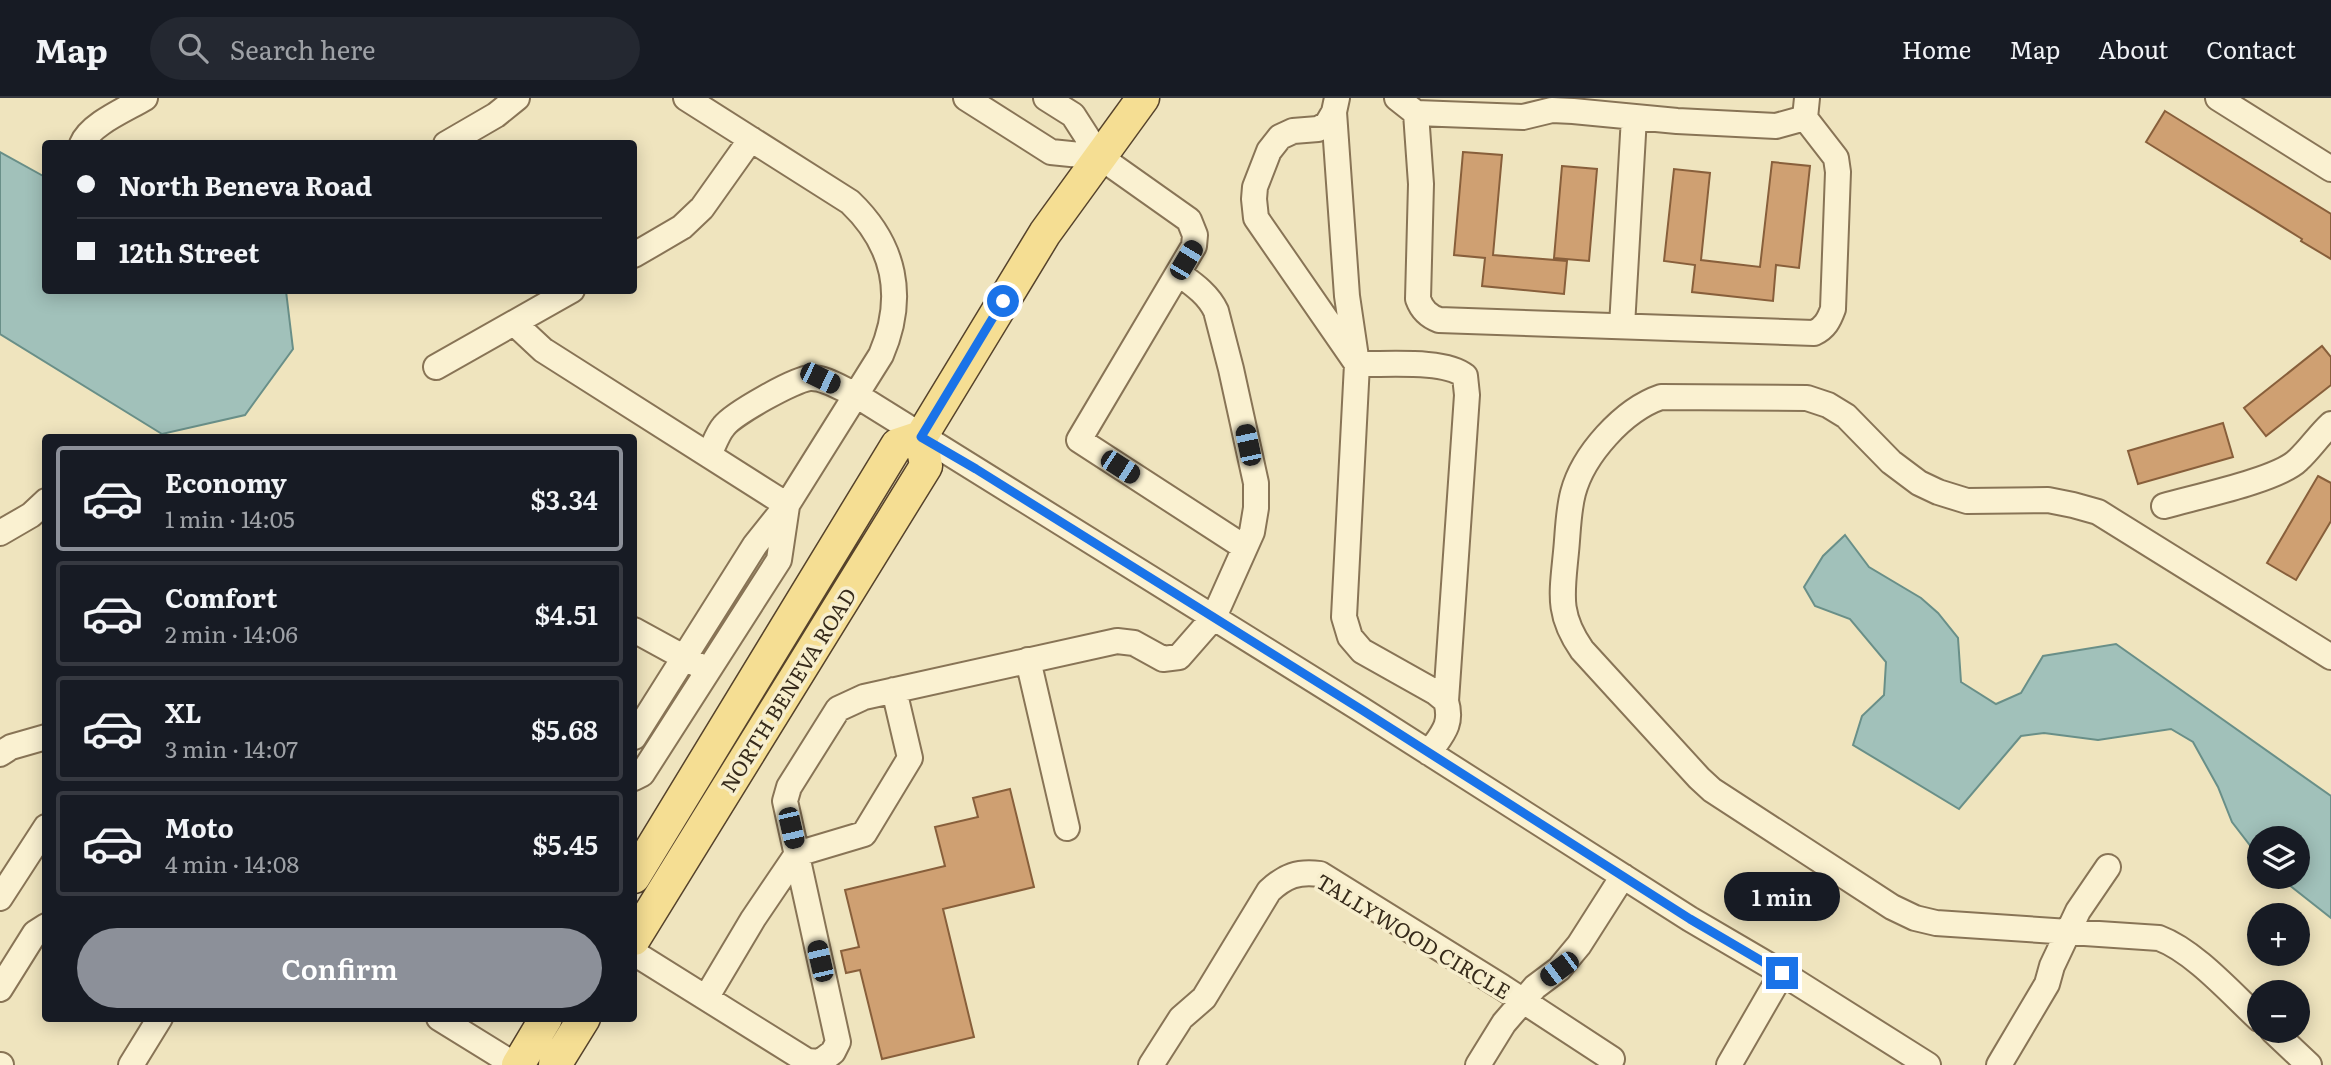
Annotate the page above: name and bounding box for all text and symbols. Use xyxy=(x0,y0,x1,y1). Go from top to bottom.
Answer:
search box xyxy=(150,17,640,80)
text: Map xyxy=(35,24,108,73)
icon: search xyxy=(174,29,212,67)
text: Search here xyxy=(230,29,376,68)
text: Home xyxy=(1902,31,1971,66)
text: Map xyxy=(2009,31,2060,66)
text: About xyxy=(2098,31,2168,66)
text: Contact xyxy=(2206,31,2296,66)
text: North Beneva Road xyxy=(119,165,372,204)
text: 12th Street xyxy=(119,232,259,271)
car xyxy=(1167,237,1206,283)
route start xyxy=(987,285,1019,317)
car xyxy=(797,359,844,397)
car xyxy=(1234,422,1263,468)
car xyxy=(1097,447,1144,487)
text: Economy xyxy=(165,462,287,501)
icon: car xyxy=(81,467,144,530)
text: $3.34 xyxy=(531,479,598,518)
text: 1 min · 14:05 xyxy=(165,501,295,535)
text: Comfort xyxy=(165,577,277,616)
street label: NORTH BENEVA ROAD xyxy=(711,581,863,797)
icon: car xyxy=(81,582,144,645)
text: $4.51 xyxy=(535,594,598,633)
text: 2 min · 14:06 xyxy=(165,616,298,650)
text: XL xyxy=(165,692,202,731)
icon: car xyxy=(81,697,144,760)
text: $5.68 xyxy=(531,709,598,748)
text: 3 min · 14:07 xyxy=(165,731,298,765)
car xyxy=(777,805,806,851)
text: Moto xyxy=(165,807,234,846)
icon: car xyxy=(81,812,144,875)
text: $5.45 xyxy=(533,824,598,863)
map controls xyxy=(2247,826,2310,1043)
button: layers xyxy=(2247,826,2310,889)
text: 4 min · 14:08 xyxy=(165,846,299,880)
street label: TALLYWOOD CIRCLE xyxy=(1311,864,1517,1006)
callout: 1 min xyxy=(1724,872,1840,920)
text: 1 min xyxy=(1752,879,1812,913)
button: + xyxy=(2247,903,2310,966)
button: Confirm xyxy=(77,928,602,1008)
car xyxy=(806,938,835,984)
car xyxy=(1536,948,1583,990)
route end xyxy=(1766,957,1798,989)
button: − xyxy=(2247,980,2310,1043)

